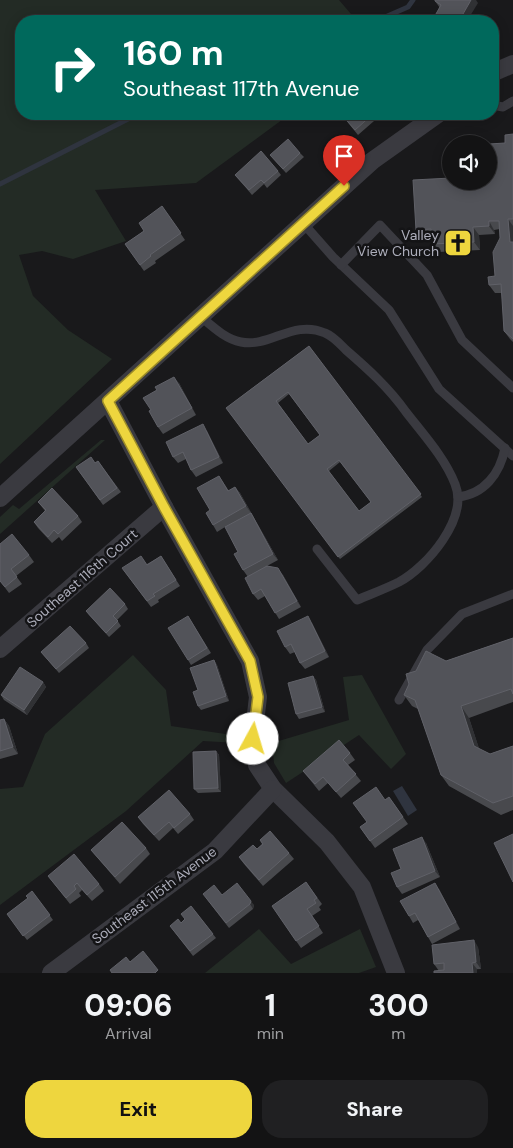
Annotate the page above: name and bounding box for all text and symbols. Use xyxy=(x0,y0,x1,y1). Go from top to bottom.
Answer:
text: 160 m xyxy=(123,30,224,76)
icon: right xyxy=(40,35,105,100)
text: Southeast 117th Avenue xyxy=(123,74,360,103)
pin xyxy=(323,135,365,186)
map controls xyxy=(442,135,497,190)
button: sound xyxy=(442,135,497,190)
icon: arrive xyxy=(330,142,358,170)
place label: Valley View Church xyxy=(357,226,439,260)
church icon: Valley View Church xyxy=(443,228,473,258)
street label: Southeast 116th Court xyxy=(23,525,141,631)
position arrow xyxy=(226,712,278,764)
street label: Southeast 115th Avenue xyxy=(88,842,220,948)
text: 09:06 xyxy=(84,986,173,1025)
text: 1 xyxy=(265,986,276,1025)
text: 300 xyxy=(368,986,429,1025)
text: Arrival xyxy=(105,1023,152,1044)
text: min xyxy=(257,1023,284,1044)
text: m xyxy=(391,1023,406,1044)
button: Exit xyxy=(25,1080,252,1138)
button: Share xyxy=(262,1080,488,1138)

